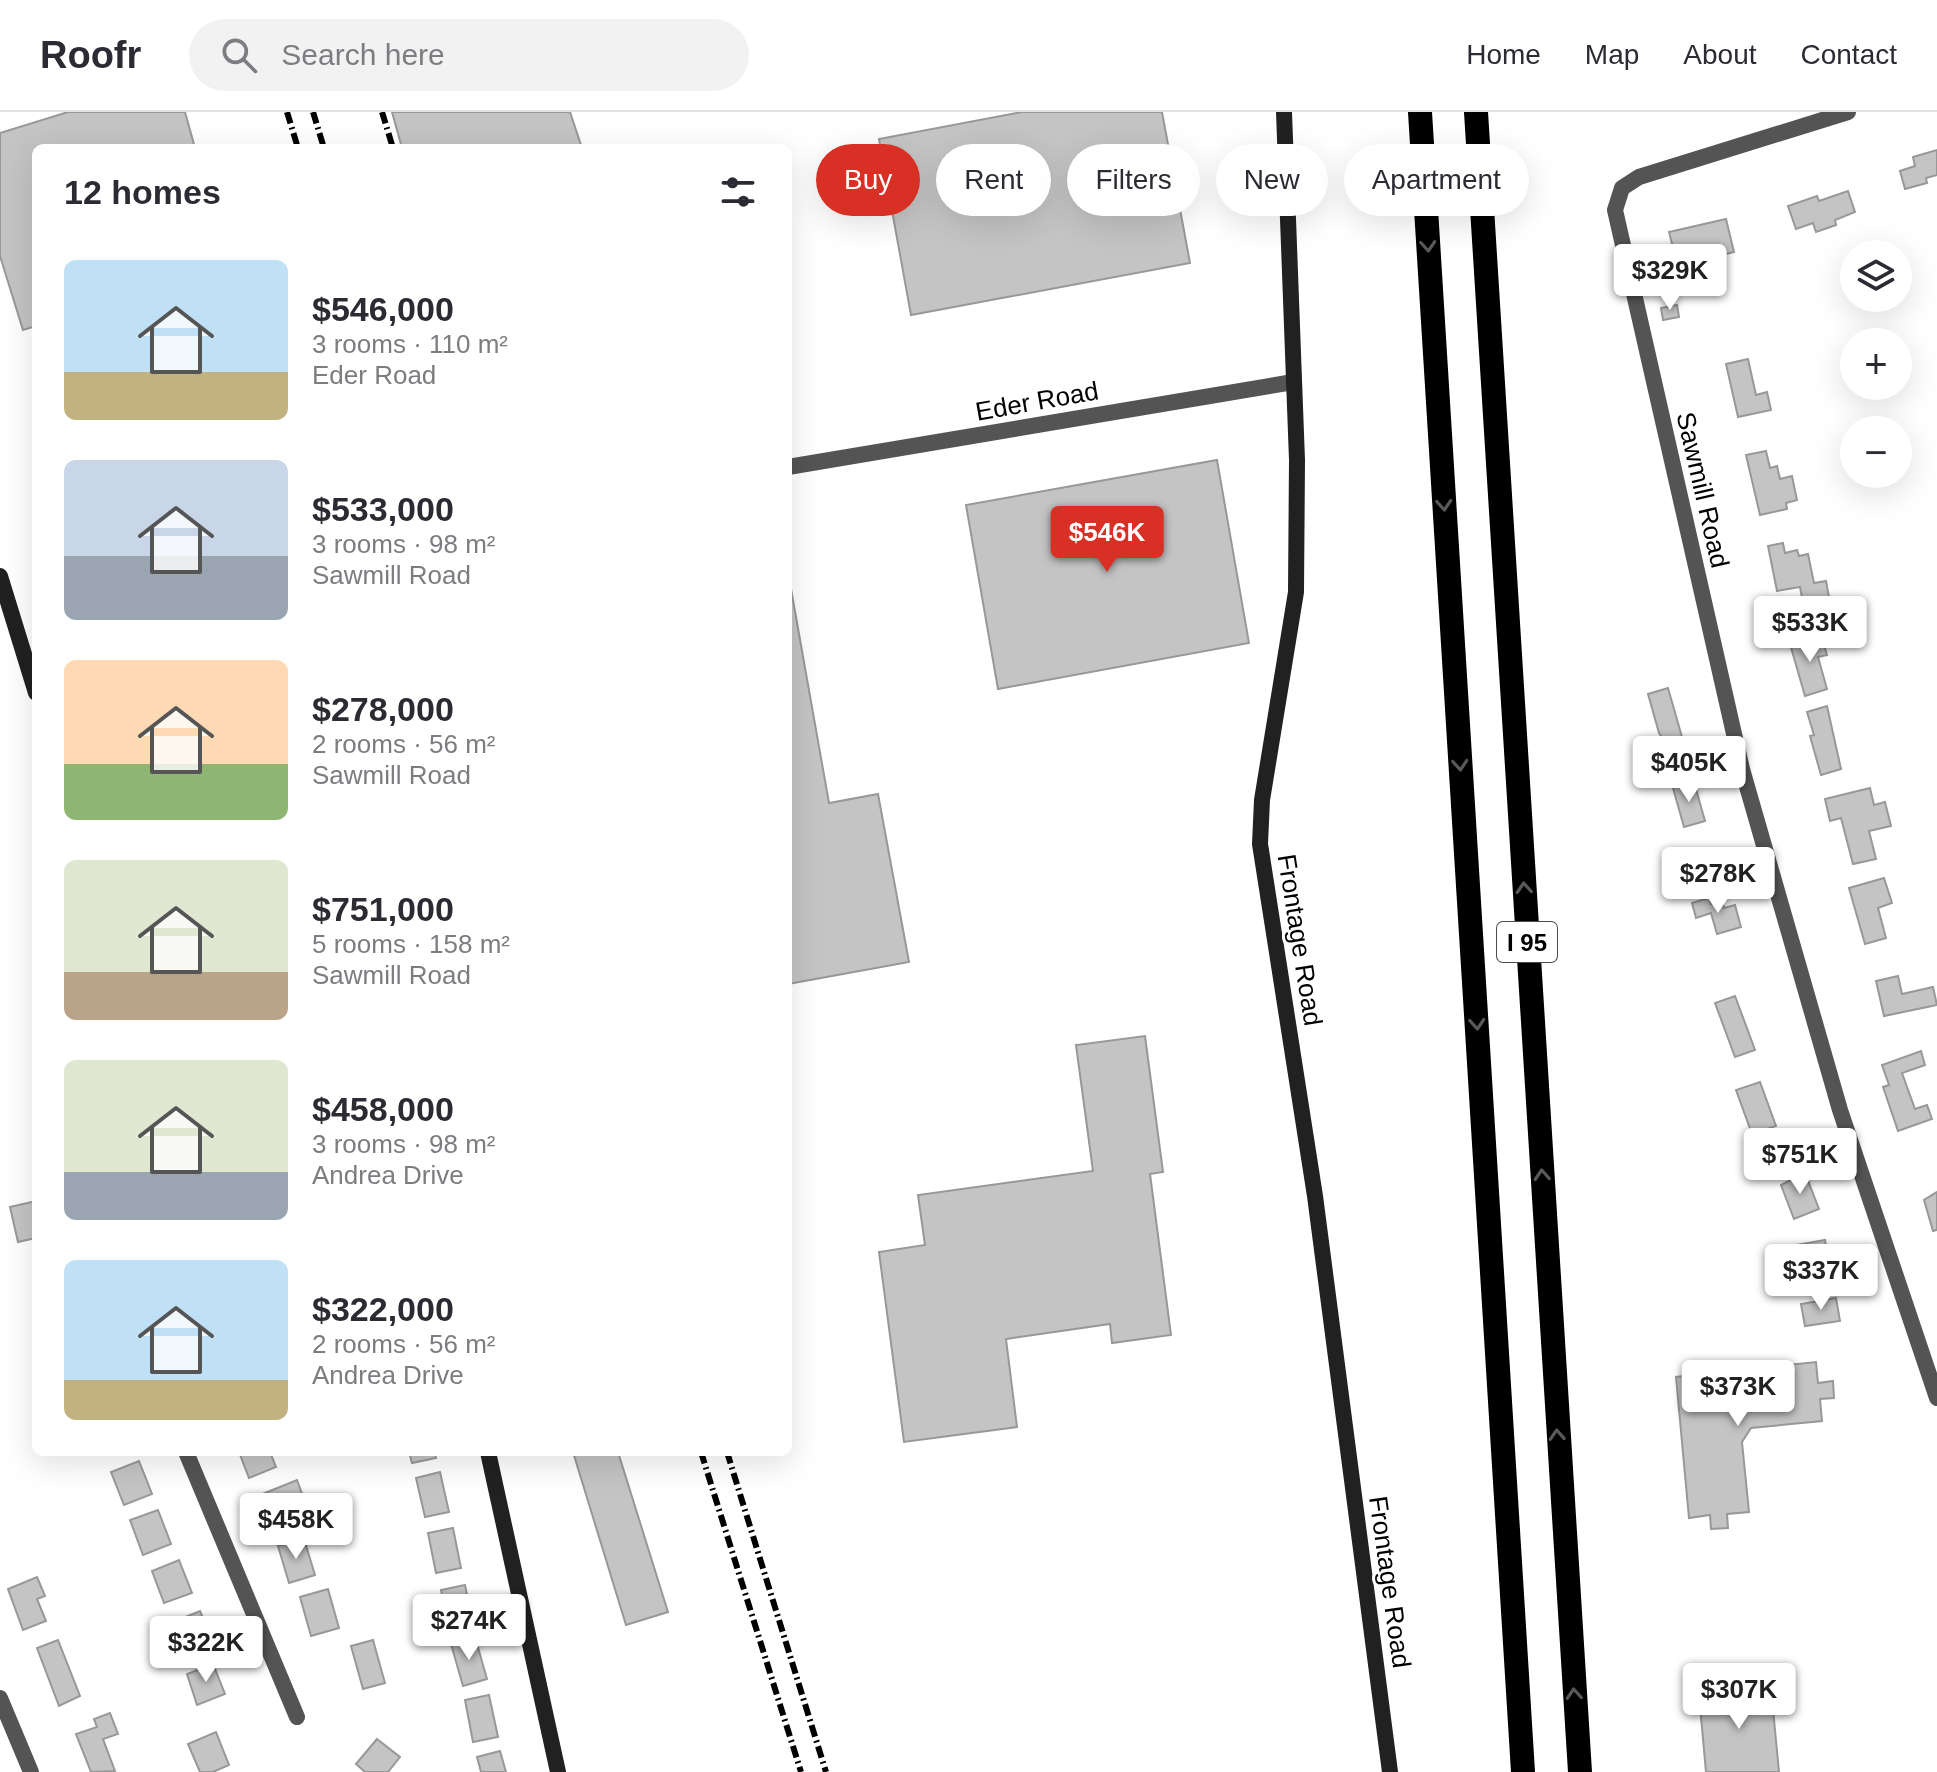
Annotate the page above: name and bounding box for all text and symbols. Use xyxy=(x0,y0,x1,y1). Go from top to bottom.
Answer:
search box xyxy=(189,19,749,91)
icon: search xyxy=(217,33,261,77)
text: Roofr xyxy=(40,34,141,76)
text: Search here xyxy=(281,38,445,71)
text: Home xyxy=(1466,39,1541,70)
text: Map xyxy=(1585,39,1639,70)
text: About xyxy=(1683,39,1757,70)
text: Contact xyxy=(1801,39,1897,70)
chip: Buy xyxy=(816,144,920,216)
chip: Rent xyxy=(936,144,1051,216)
chip: Filters xyxy=(1067,144,1200,216)
chip: New xyxy=(1216,144,1328,216)
chip: Apartment xyxy=(1344,144,1529,216)
icon: filters xyxy=(716,170,760,214)
text: 12 homes xyxy=(64,173,221,211)
one-way arrow xyxy=(1419,240,1436,253)
map controls xyxy=(1840,240,1912,488)
button: layers xyxy=(1840,240,1912,312)
pin: $329K xyxy=(1614,244,1726,312)
text: $329K xyxy=(1632,255,1708,285)
text: $546,000 xyxy=(312,290,454,328)
icon: home xyxy=(128,292,224,388)
button: + xyxy=(1840,328,1912,400)
text: 3 rooms · 110 m² xyxy=(312,329,508,359)
text: Eder Road xyxy=(312,360,436,390)
street label: Eder Road xyxy=(973,375,1101,427)
street label: Sawmill Road xyxy=(1671,409,1735,571)
button: − xyxy=(1840,416,1912,488)
text: $533,000 xyxy=(312,490,454,528)
icon: home xyxy=(128,492,224,588)
one-way arrow xyxy=(1435,499,1452,512)
pin: $546K xyxy=(1051,506,1163,574)
text: $546K xyxy=(1069,517,1145,547)
text: 3 rooms · 98 m² xyxy=(312,529,496,559)
text: Sawmill Road xyxy=(312,560,471,590)
pin: $533K xyxy=(1754,596,1866,664)
text: $533K xyxy=(1772,607,1848,637)
text: $278,000 xyxy=(312,690,454,728)
icon: home xyxy=(128,692,224,788)
text: 2 rooms · 56 m² xyxy=(312,729,496,759)
pin: $405K xyxy=(1633,736,1745,804)
text: $405K xyxy=(1651,747,1727,777)
one-way arrow xyxy=(1452,759,1469,772)
text: Sawmill Road xyxy=(312,760,471,790)
pin: $278K xyxy=(1662,847,1774,915)
street label: Frontage Road xyxy=(1272,852,1328,1028)
text: $278K xyxy=(1680,858,1756,888)
one-way arrow xyxy=(1516,881,1533,894)
text: $751,000 xyxy=(312,890,454,928)
icon: home xyxy=(128,892,224,988)
road number: I 95 xyxy=(1497,922,1557,962)
text: 5 rooms · 158 m² xyxy=(312,929,510,959)
text: Sawmill Road xyxy=(312,960,471,990)
one-way arrow xyxy=(1468,1018,1485,1031)
text: $458,000 xyxy=(312,1090,454,1128)
icon: home xyxy=(128,1092,224,1188)
pin: $751K xyxy=(1744,1128,1856,1196)
text: 3 rooms · 98 m² xyxy=(312,1129,496,1159)
text: $751K xyxy=(1762,1139,1838,1169)
text: Andrea Drive xyxy=(312,1160,464,1190)
one-way arrow xyxy=(1533,1168,1550,1181)
pin: $337K xyxy=(1765,1244,1877,1312)
text: $337K xyxy=(1783,1255,1859,1285)
text: $322,000 xyxy=(312,1290,454,1328)
icon: home xyxy=(128,1292,224,1388)
text: 2 rooms · 56 m² xyxy=(312,1329,496,1359)
text: Andrea Drive xyxy=(312,1360,464,1390)
pin: $373K xyxy=(1682,1360,1794,1428)
text: $373K xyxy=(1700,1371,1776,1401)
one-way arrow xyxy=(1549,1428,1566,1441)
pin: $458K xyxy=(240,1493,352,1561)
street label: Frontage Road xyxy=(1363,1494,1417,1670)
text: $458K xyxy=(258,1504,334,1534)
pin: $274K xyxy=(413,1594,525,1662)
text: $274K xyxy=(431,1605,507,1635)
pin: $322K xyxy=(150,1616,262,1684)
text: $322K xyxy=(168,1627,244,1657)
pin: $307K xyxy=(1683,1663,1795,1731)
text: $307K xyxy=(1701,1674,1777,1704)
one-way arrow xyxy=(1566,1687,1583,1700)

